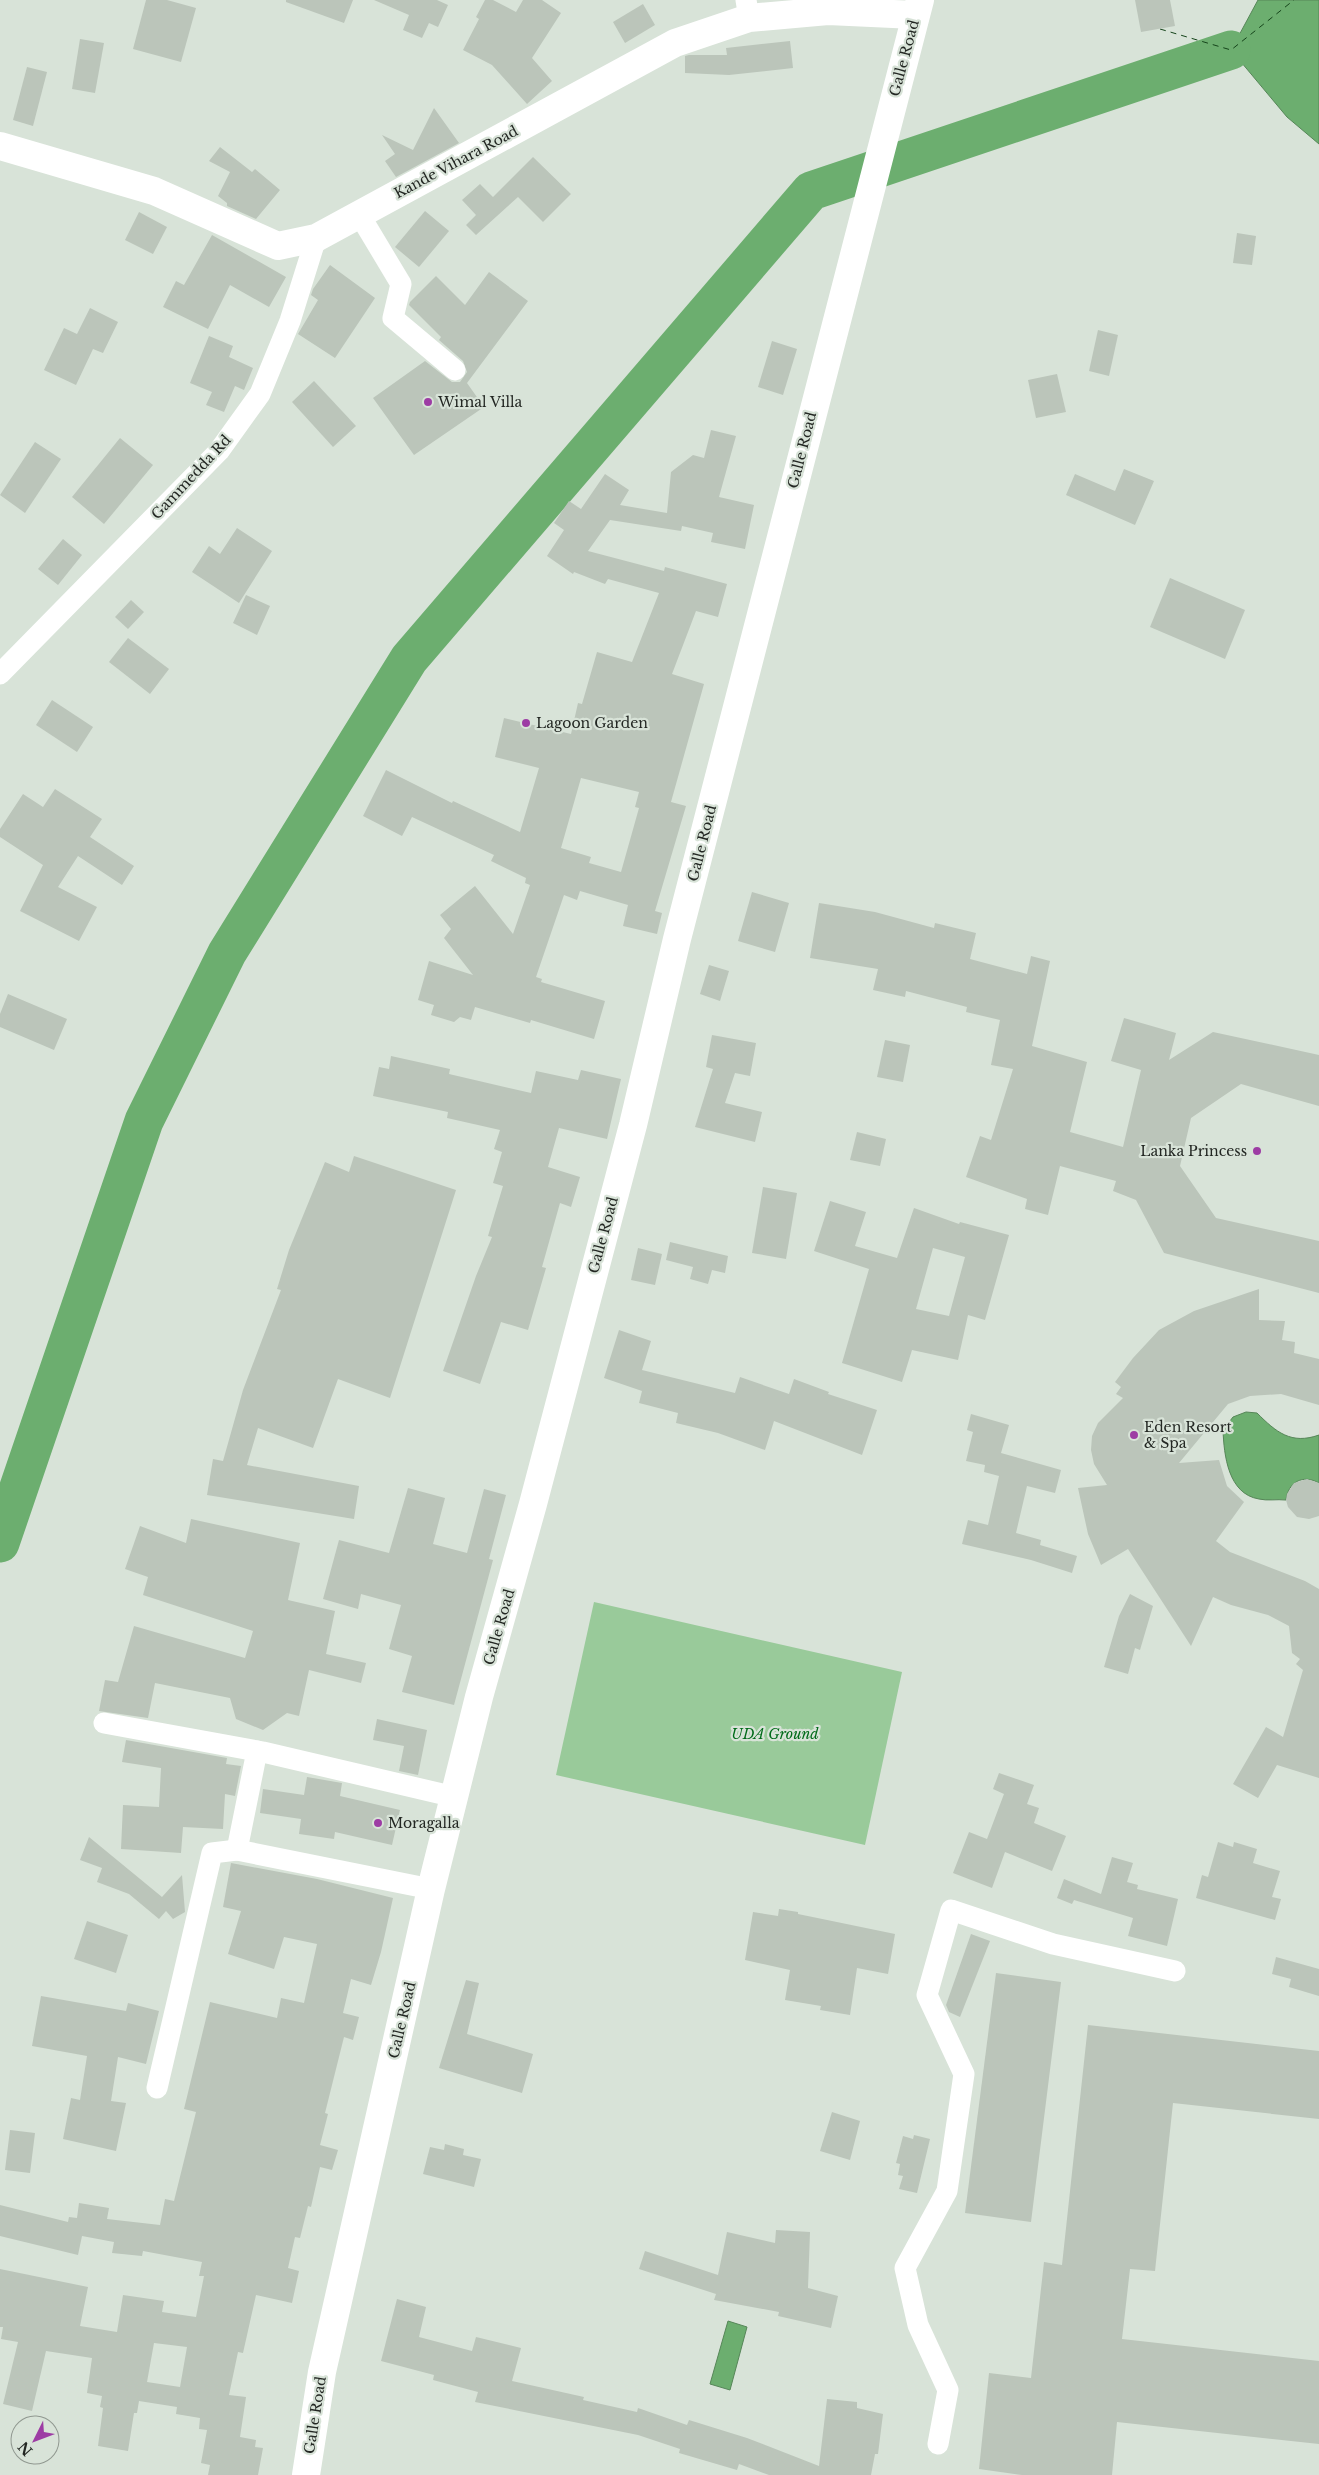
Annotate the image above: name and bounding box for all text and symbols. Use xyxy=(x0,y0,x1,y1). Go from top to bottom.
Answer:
street label: Galle Road xyxy=(885,17,923,98)
street label: Kande Vihara Road xyxy=(391,121,522,202)
place label: Wimal Villa xyxy=(437,393,523,411)
marker: Wimal Villa xyxy=(422,396,434,408)
street label: Galle Road xyxy=(784,409,820,490)
street label: Gammedda Rd xyxy=(147,431,235,523)
place label: Lagoon Garden xyxy=(536,714,648,732)
marker: Lagoon Garden xyxy=(520,717,532,729)
street label: Galle Road xyxy=(684,802,720,883)
place label: Lanka Princess xyxy=(1140,1142,1247,1160)
marker: Lanka Princess xyxy=(1251,1145,1263,1157)
street label: Galle Road xyxy=(584,1194,622,1275)
place label: Eden Resort & Spa xyxy=(1144,1418,1232,1452)
marker: Eden Resort & Spa xyxy=(1128,1429,1140,1441)
street label: Galle Road xyxy=(480,1586,519,1667)
park label: UDA Ground xyxy=(731,1725,819,1743)
place label: Moragalla xyxy=(388,1814,460,1832)
marker: Moragalla xyxy=(372,1817,384,1829)
street label: Galle Road xyxy=(384,1979,420,2060)
street label: Galle Road xyxy=(300,2374,330,2455)
north arrow xyxy=(10,2415,60,2465)
text: N xyxy=(14,2438,36,2460)

